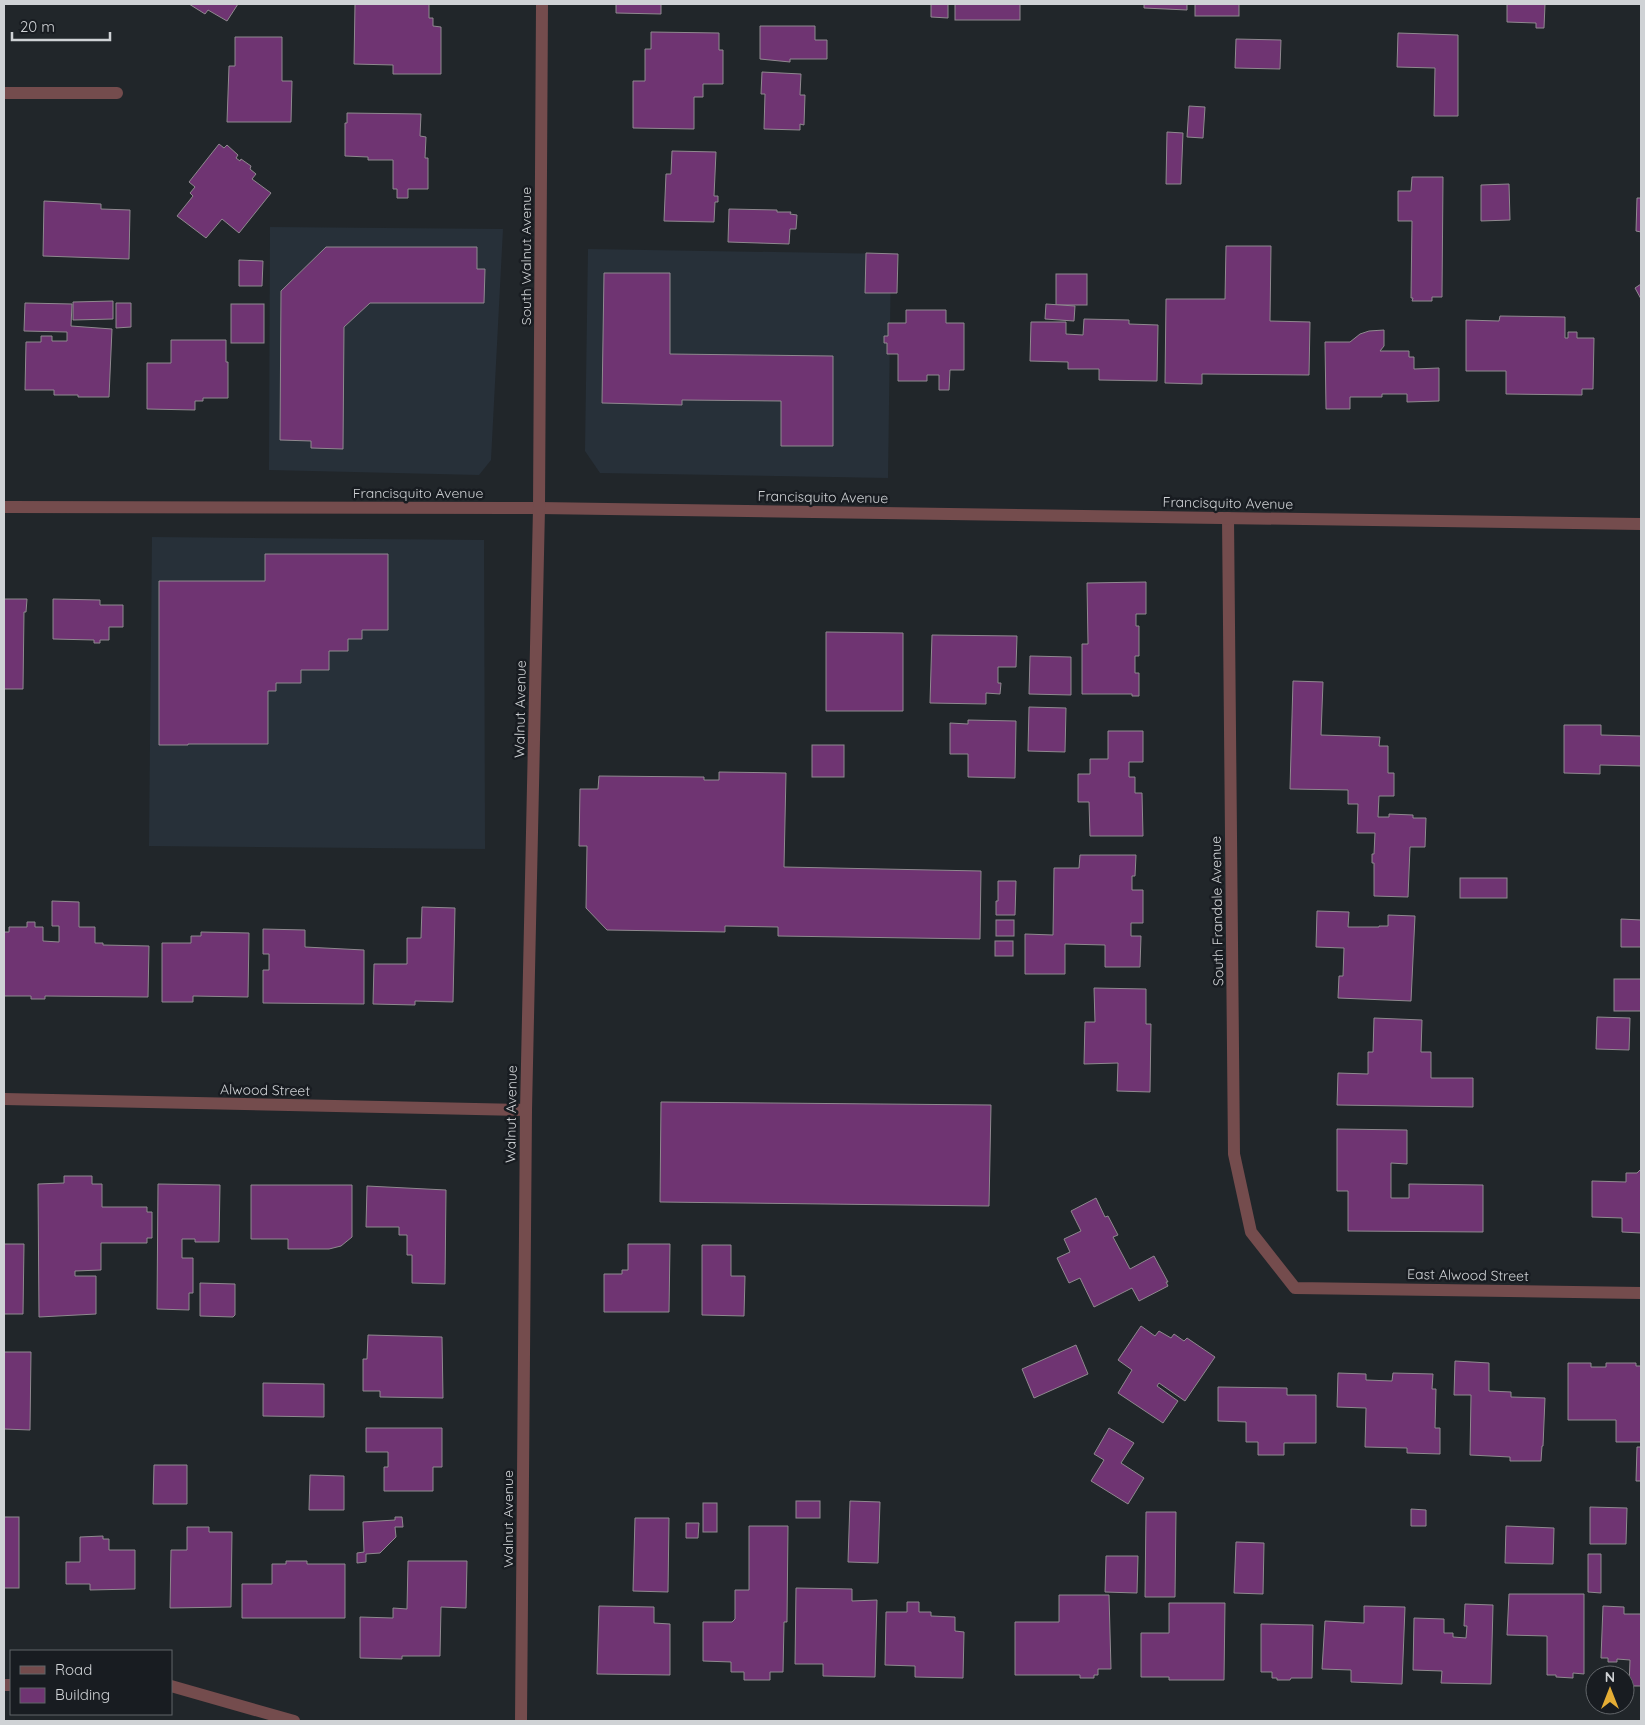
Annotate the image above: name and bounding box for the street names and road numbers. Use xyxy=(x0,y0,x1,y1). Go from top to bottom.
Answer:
street label: South Walnut Avenue xyxy=(517,187,535,325)
street label: Francisquito Avenue xyxy=(353,484,483,502)
street label: Francisquito Avenue xyxy=(758,487,889,507)
street label: Francisquito Avenue xyxy=(1163,493,1294,513)
street label: Walnut Avenue xyxy=(510,660,530,758)
street label: South Frandale Avenue xyxy=(1207,836,1227,986)
street label: Walnut Avenue xyxy=(501,1065,521,1163)
street label: Alwood Street xyxy=(220,1080,310,1100)
street label: East Alwood Street xyxy=(1407,1265,1529,1285)
street label: Walnut Avenue xyxy=(499,1470,517,1568)

